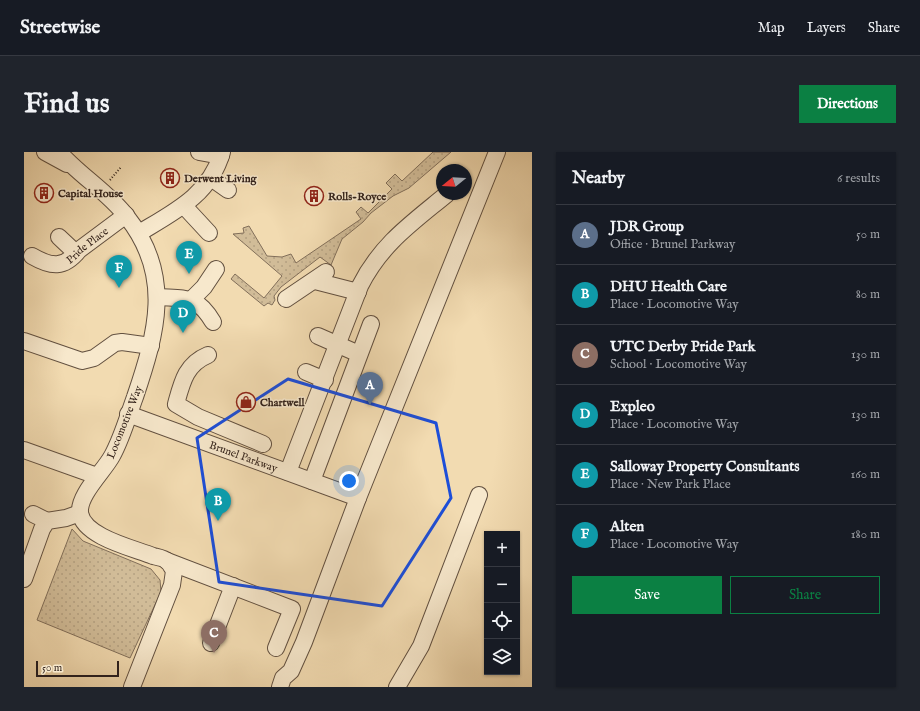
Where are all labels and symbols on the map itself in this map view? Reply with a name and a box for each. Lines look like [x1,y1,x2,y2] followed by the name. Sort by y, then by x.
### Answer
[436,164,472,200] north arrow
[159,167,181,189] building icon: Derwent Living
[184,172,258,186] place label: Derwent Living
[33,182,55,204] building icon: Capital House
[303,185,325,207] building icon: Rolls-Royce
[58,187,123,201] place label: Capital House
[328,190,386,204] place label: Rolls-Royce
[64,225,112,267] street label: Pride Place
[176,241,202,274] pin: E
[106,255,132,288] pin: F
[170,300,196,333] pin: D
[357,372,383,405] pin: A
[104,383,146,461] street label: Locomotive Way
[235,391,257,413] shop icon: Chartwell
[260,396,306,410] place label: Chartwell
[207,438,280,476] street label: Brunel Parkway
[339,471,359,491] your location
[205,488,231,521] pin: B
[201,620,227,653] pin: C
[36,659,119,678] scale bar

